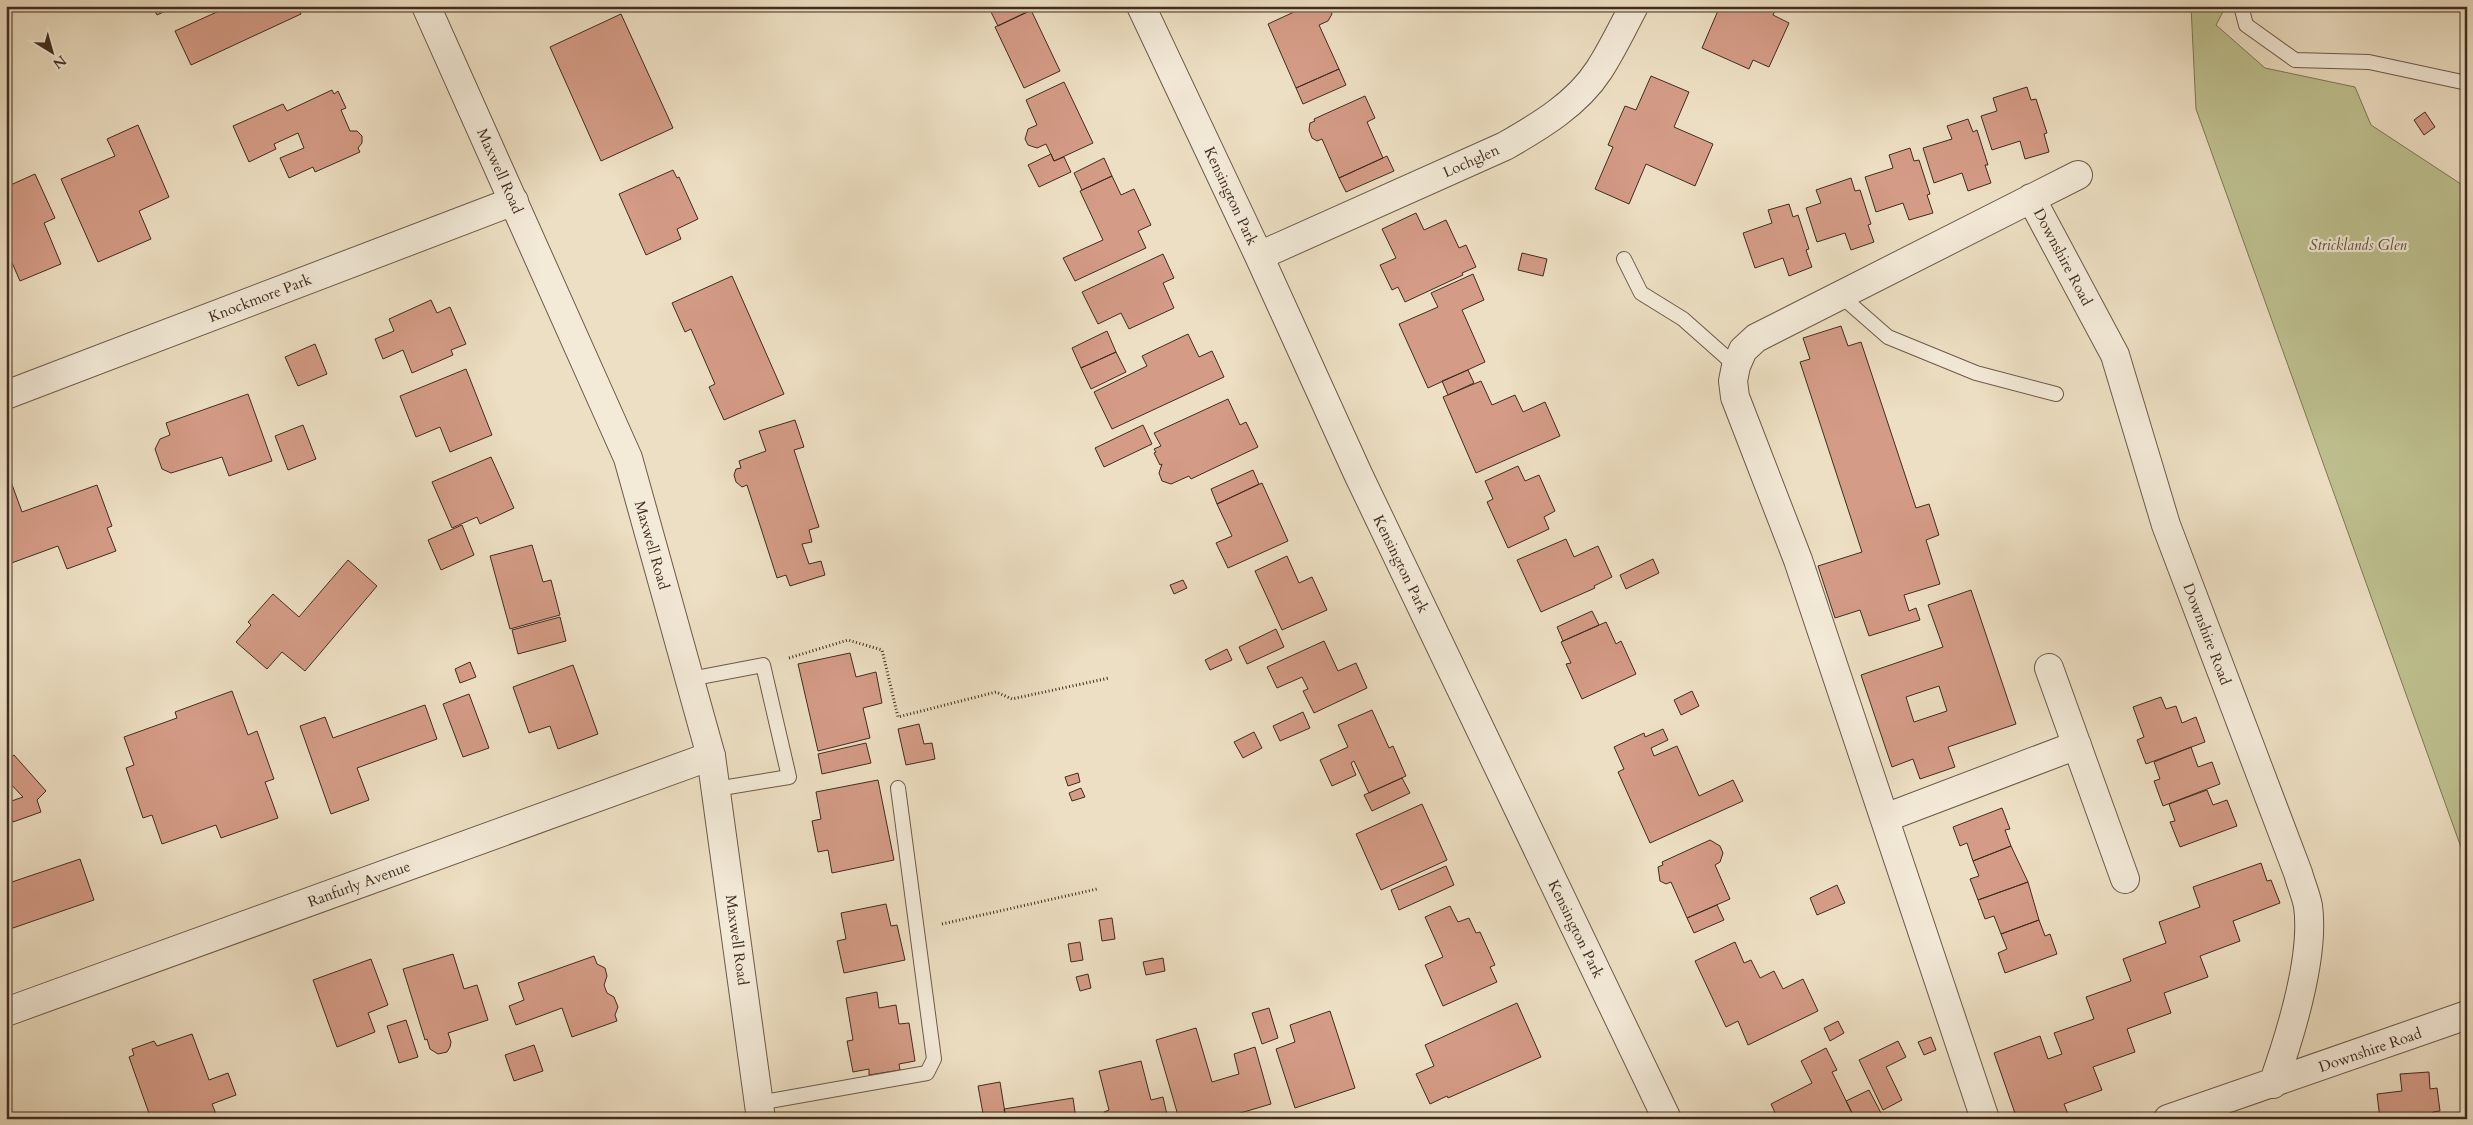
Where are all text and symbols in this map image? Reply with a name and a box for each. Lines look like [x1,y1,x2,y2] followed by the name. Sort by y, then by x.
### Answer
[28,28,78,78] north arrow
[49,51,70,73] text: N
[472,125,528,217] street label: Maxwell Road
[1440,140,1503,182] street label: Lochglen
[1199,143,1263,249] street label: Kensington Park
[2029,205,2097,309] street label: Downshire Road
[2309,235,2408,255] park label: Stricklands Glen
[206,269,314,327] street label: Knockmore Park
[630,498,674,592] street label: Maxwell Road
[1369,512,1433,616] street label: Kensington Park
[2178,580,2236,688] street label: Downshire Road
[305,856,413,912] street label: Ranfurly Avenue
[1544,877,1608,981] street label: Kensington Park
[721,893,753,987] street label: Maxwell Road
[2316,1023,2424,1077] street label: Downshire Road

